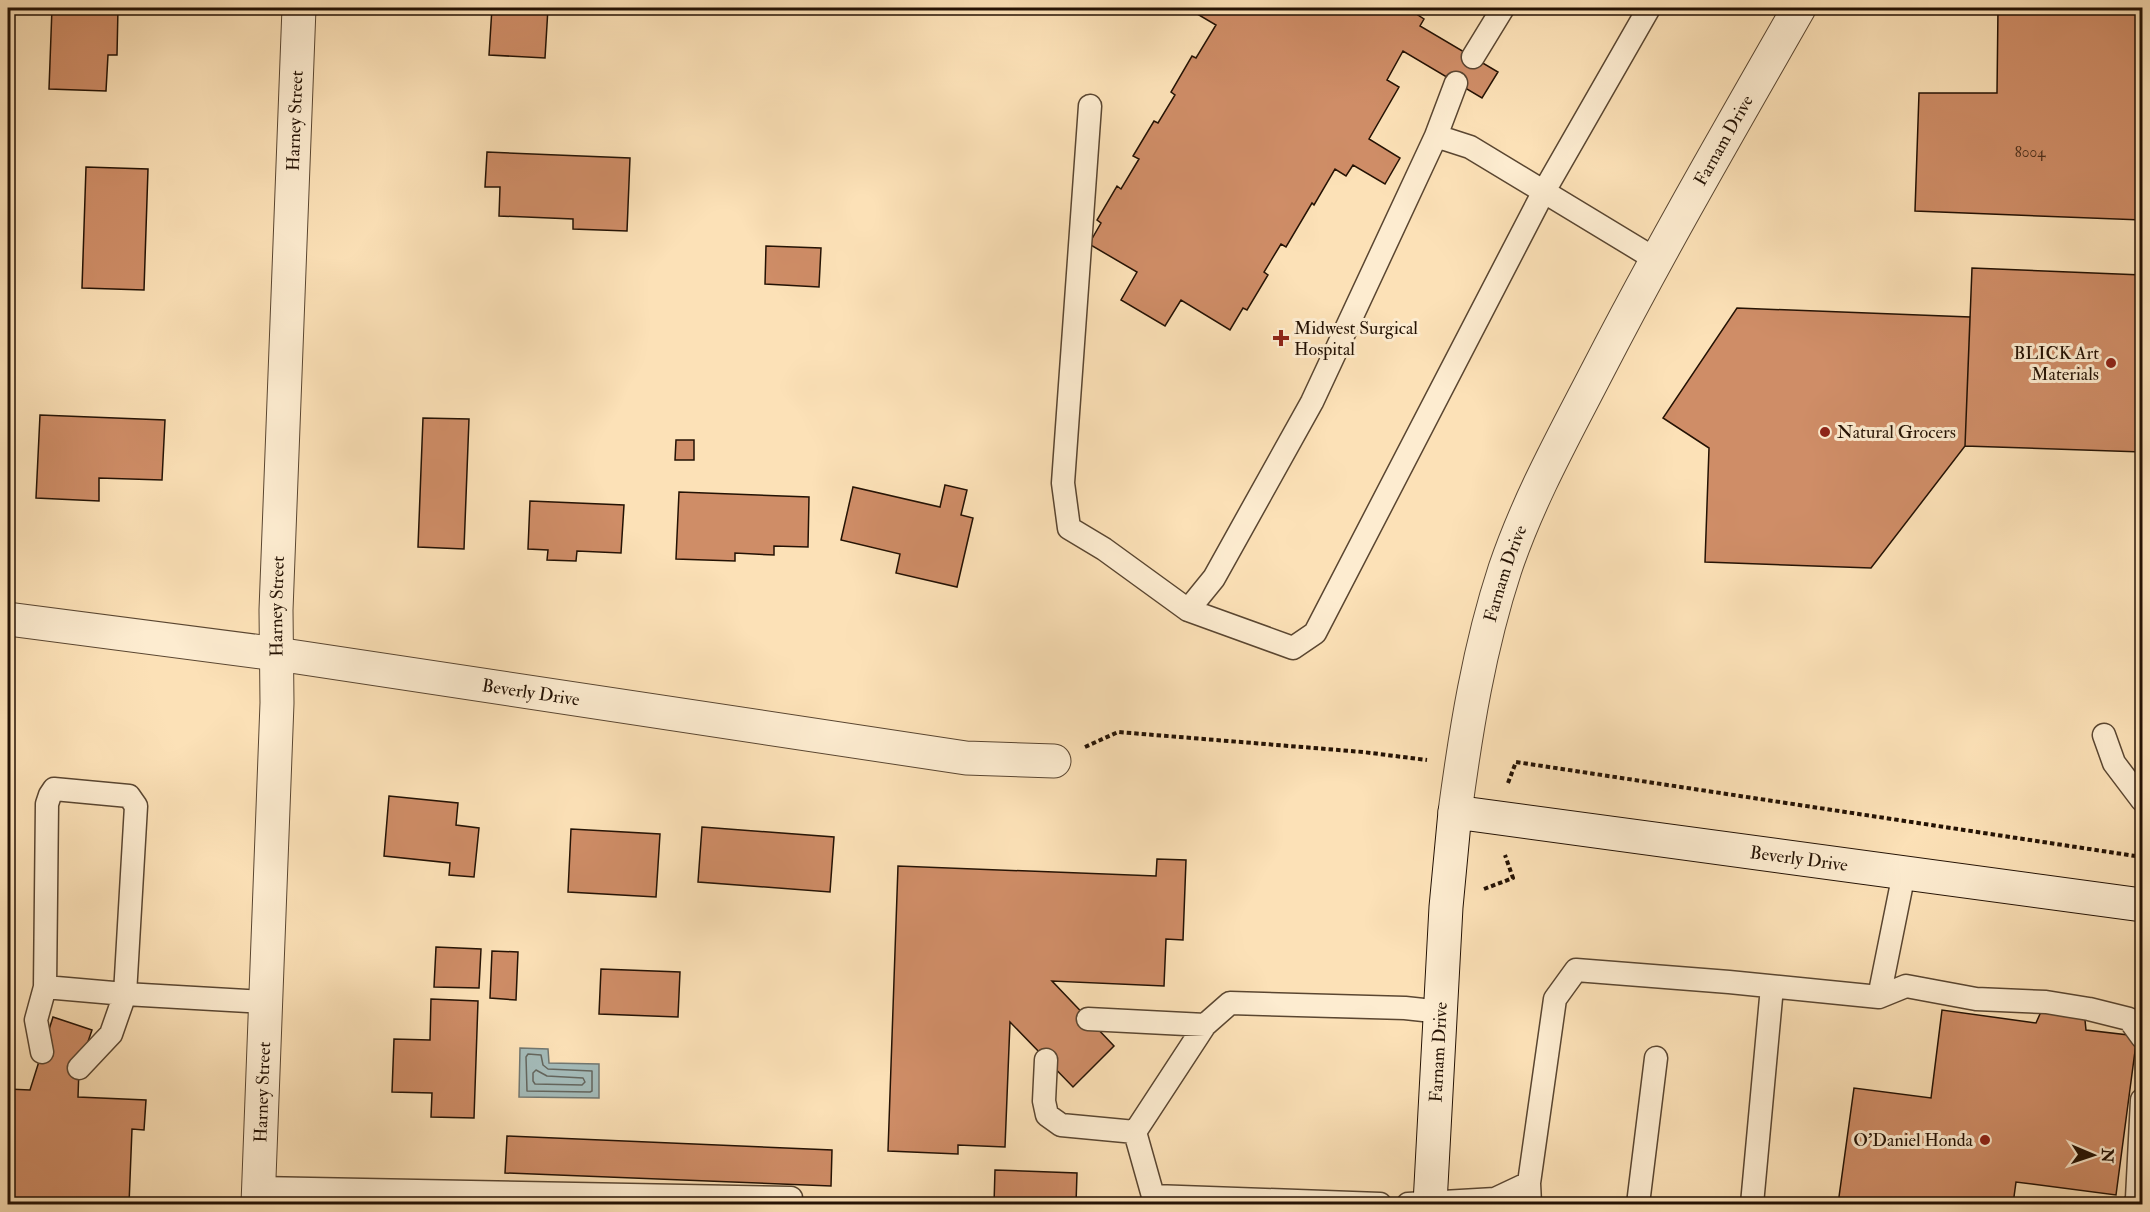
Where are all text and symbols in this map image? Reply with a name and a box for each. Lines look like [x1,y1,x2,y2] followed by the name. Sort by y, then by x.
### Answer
[282,70,309,172] street label: Harney Street
[1689,91,1759,190] street label: Farnam Drive
[2015,143,2046,162] house number: 8004
[1294,317,1418,361] place label: Midwest Surgical Hospital
[1272,329,1290,347] marker: Midwest Surgical Hospital
[2014,342,2099,386] place label: BLICK Art Materials
[2104,356,2118,370] marker: BLICK Art Materials
[1837,421,1956,444] place label: Natural Grocers
[1818,425,1832,439] marker: Natural Grocers
[1479,521,1532,625] street label: Farnam Drive
[265,555,290,657] street label: Harney Street
[480,674,582,712] street label: Beverly Drive
[1749,841,1850,877] street label: Beverly Drive
[1424,1001,1453,1103] street label: Farnam Drive
[249,1041,276,1143] street label: Harney Street
[2063,1125,2123,1185] north arrow
[1853,1129,1974,1152] place label: O'Daniel Honda
[1978,1133,1992,1147] marker: O'Daniel Honda
[2097,1147,2117,1164] text: N

